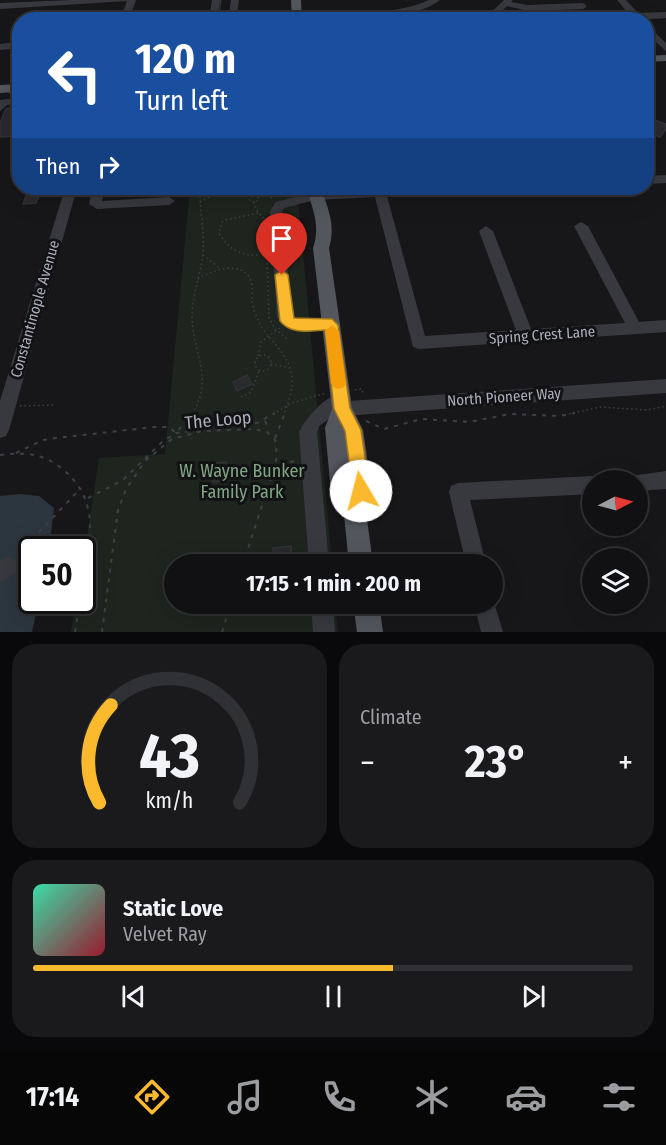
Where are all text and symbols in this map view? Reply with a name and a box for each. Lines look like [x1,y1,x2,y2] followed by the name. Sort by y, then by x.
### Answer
[135,34,236,84] text: 120 m
[36,36,114,114] icon: left
[135,85,228,117] text: Turn left
[92,150,125,183] icon: right
[36,153,80,180] text: Then
[256,213,307,275] pin
[265,222,298,255] icon: arrive
[7,238,63,380] street label: Constantinople Avenue
[488,322,596,348] street label: Spring Crest Lane
[446,384,562,410] street label: North Pioneer Way
[184,406,252,434] street label: The Loop
[329,459,393,523] position arrow
[179,460,305,503] park label: W. Wayne Bunker Family Park
[582,470,648,536] north arrow
[582,470,648,614] map controls
[18,536,96,614] speed limit sign: 50
[582,548,648,614] button: layers
[246,570,421,597] text: 17:15 · 1 min · 200 m
[360,705,422,729] text: Climate
[139,719,200,794] text: 43
[465,735,528,789] text: 23°
[360,743,375,783] text: −
[618,743,633,783] text: +
[146,788,193,814] text: km/h
[123,895,223,922] text: Static Love
[123,922,207,946] text: Velvet Ray
[117,980,150,1013] icon: previous
[317,980,350,1013] icon: pause
[517,980,550,1013] icon: next
[131,1076,173,1118] icon: directions
[224,1076,266,1118] icon: music
[318,1076,360,1118] icon: phone
[411,1076,453,1118] icon: climate
[505,1076,547,1118] icon: car
[598,1076,640,1118] icon: filters
[26,1081,79,1113] text: 17:14

